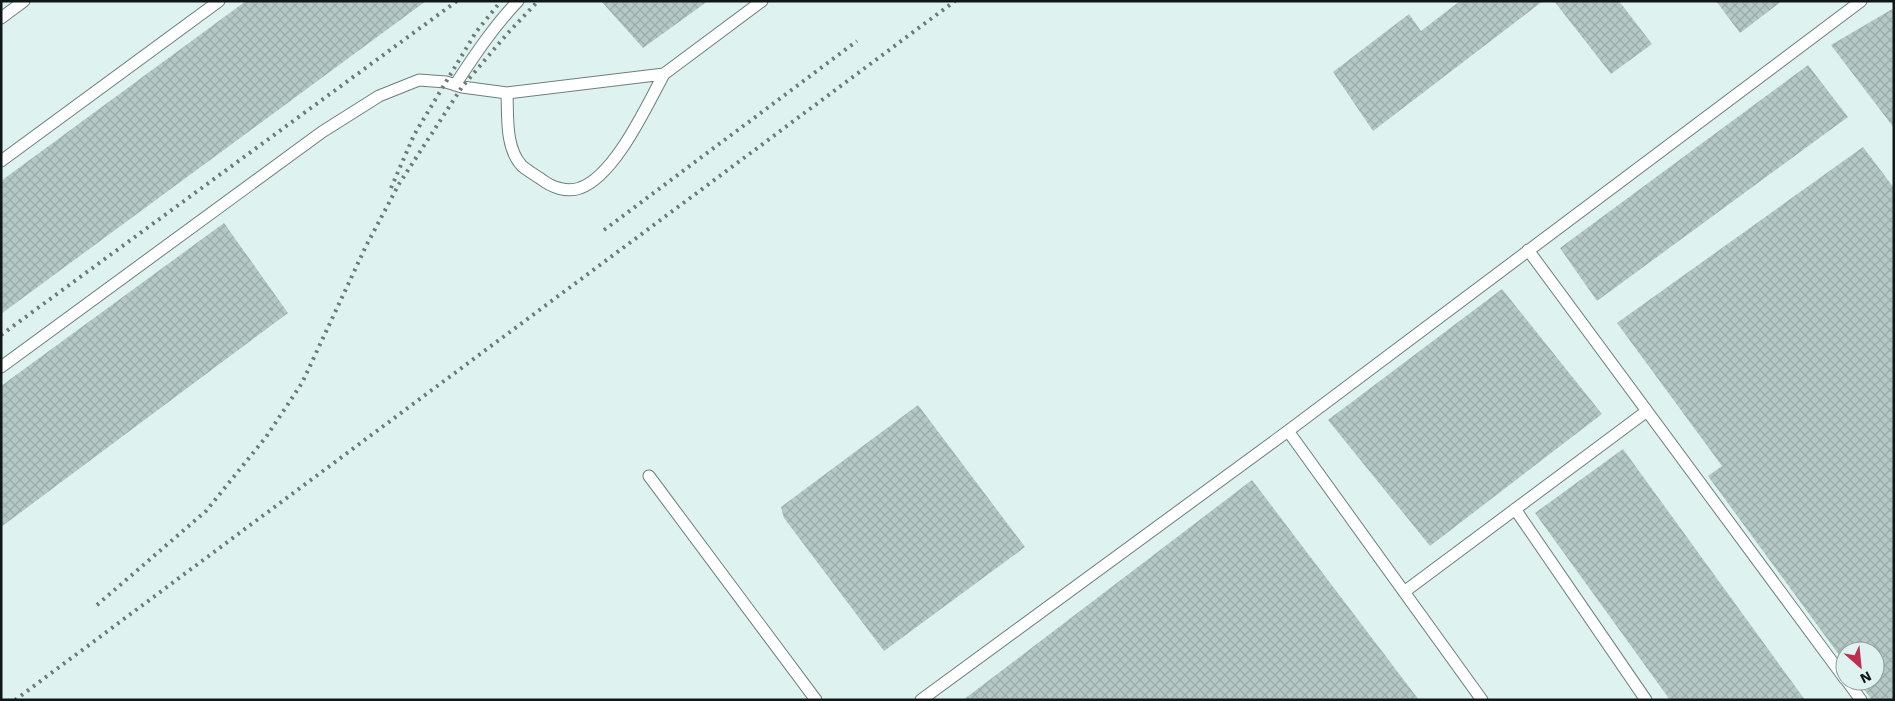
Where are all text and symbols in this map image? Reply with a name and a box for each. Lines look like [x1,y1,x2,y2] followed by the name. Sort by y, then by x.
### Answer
[1835,641,1885,691] north arrow
[1858,668,1874,687] text: N

